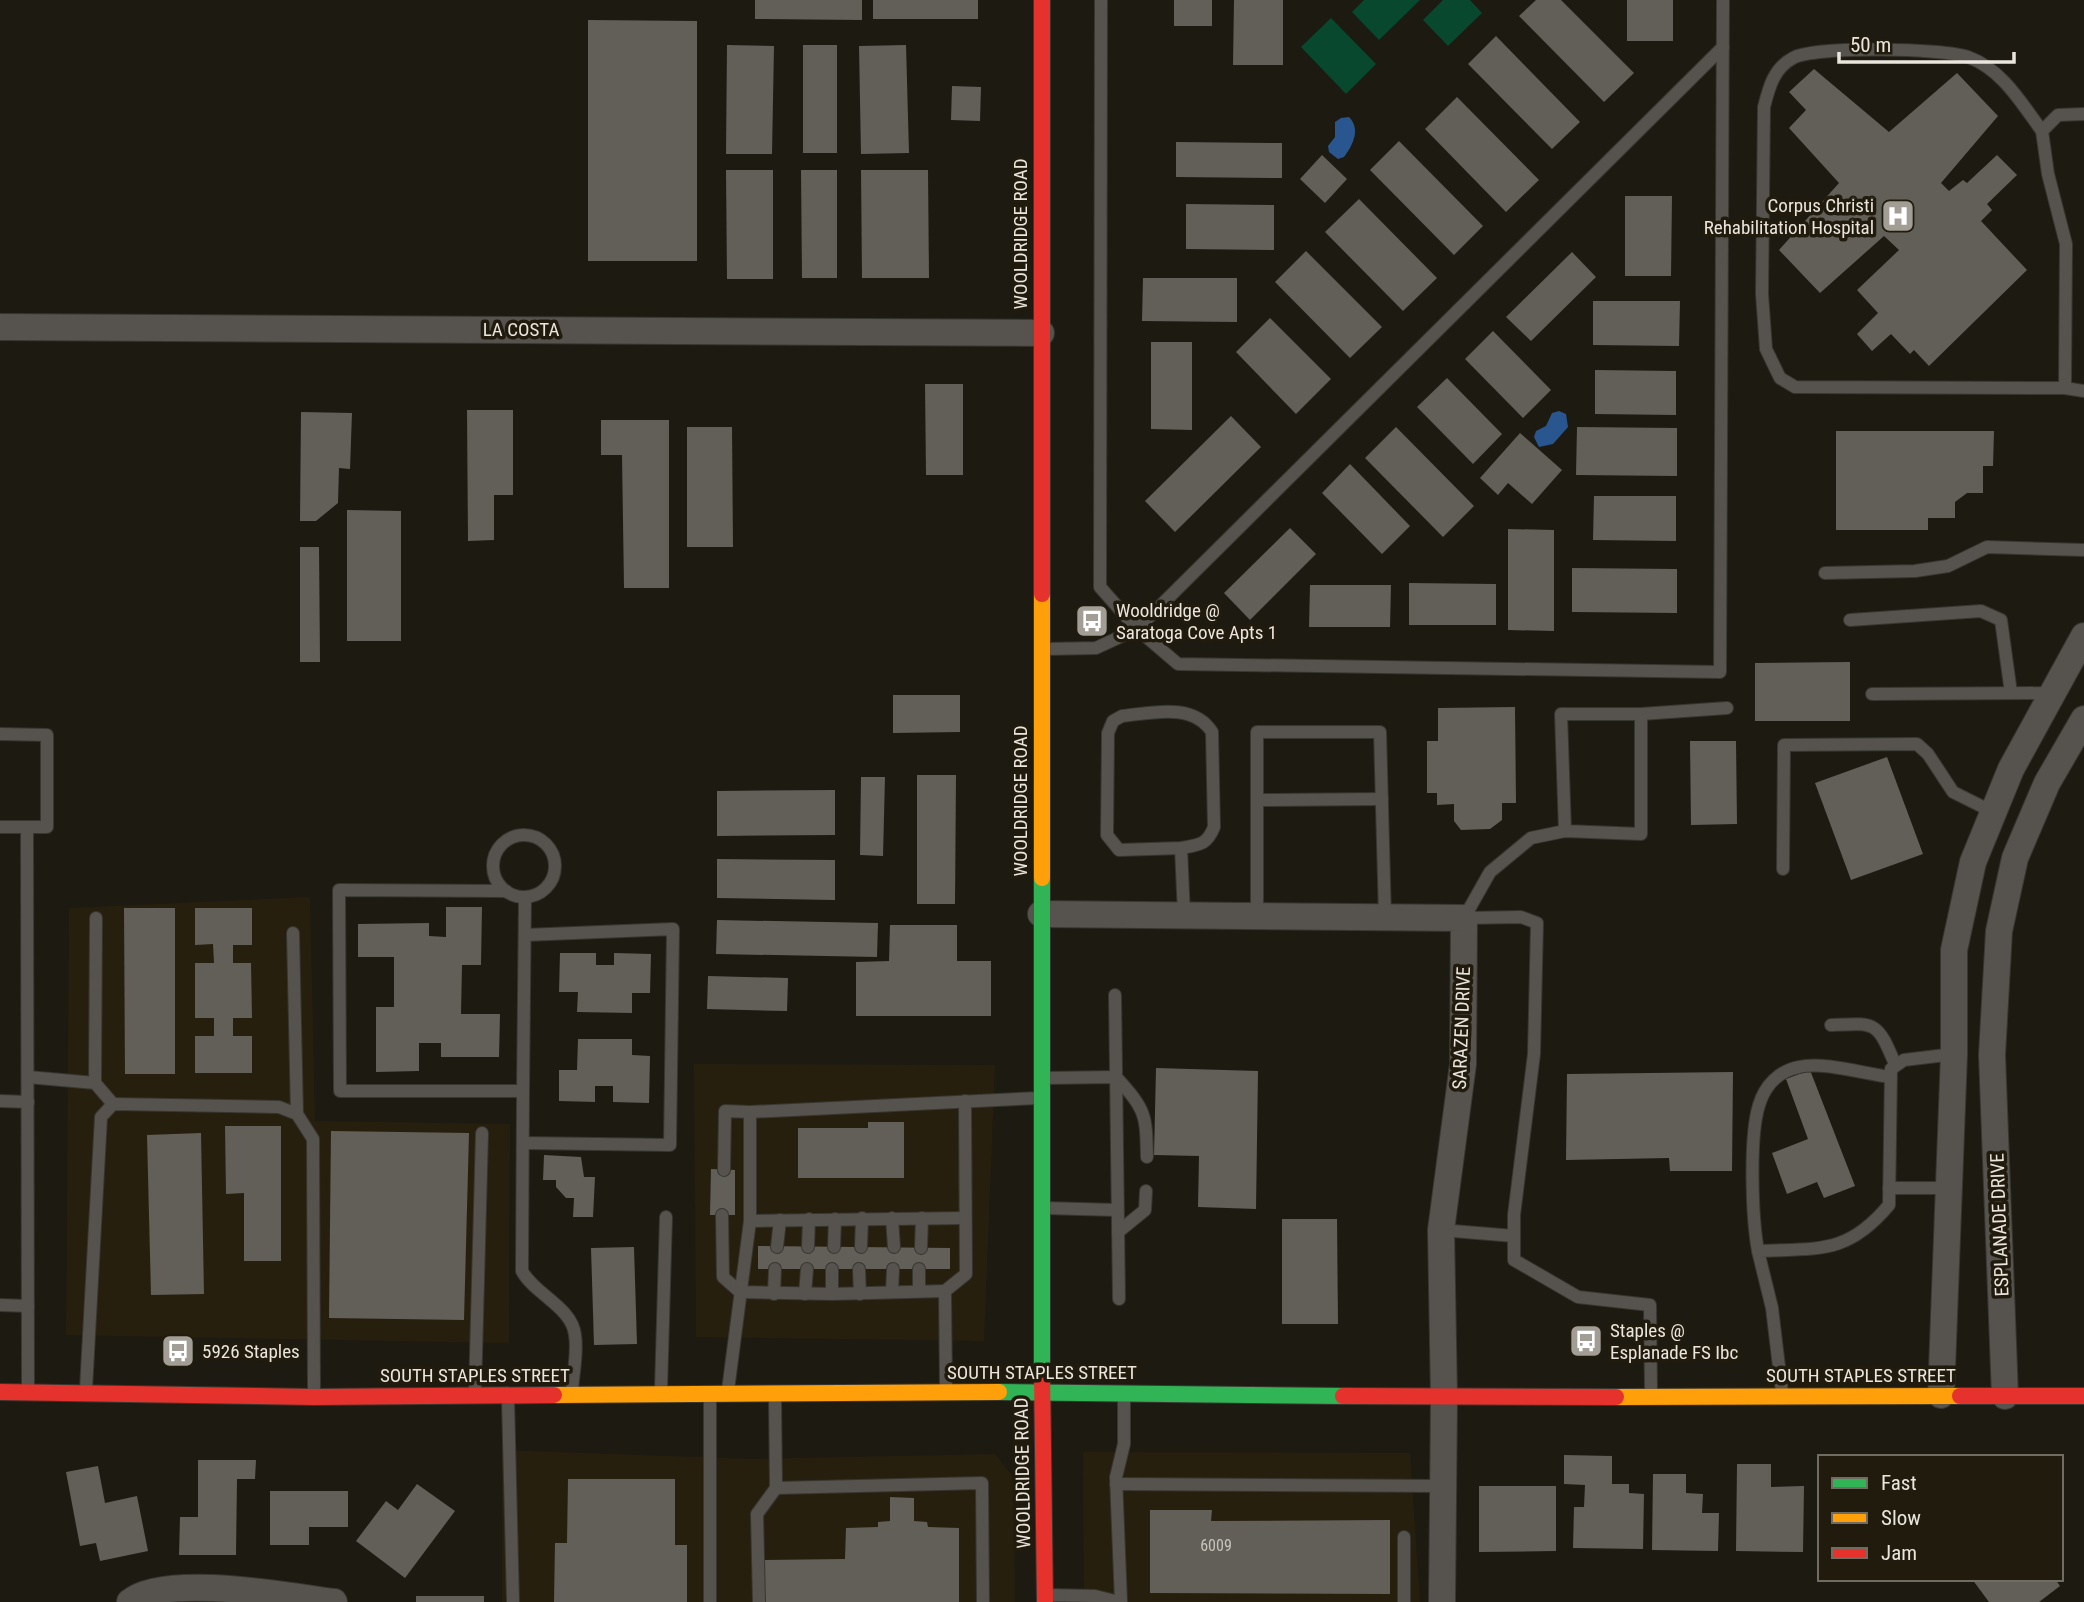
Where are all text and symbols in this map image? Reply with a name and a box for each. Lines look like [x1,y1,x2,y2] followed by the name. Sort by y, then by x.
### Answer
[1839,21,2014,65] scale bar
[1850,33,1891,57] text: 50 m
[1009,158,1032,310] street label: WOOLDRIDGE ROAD
[1704,194,1874,239] place label: Corpus Christi Rehabilitation Hospital
[1879,197,1917,235] hospital icon: Corpus Christi Rehabilitation Hospital
[483,318,559,341] street label: LA COSTA
[1116,599,1277,644] place label: Wooldridge @ Saratoga Cove Apts 1
[1073,602,1111,640] bus stop icon: Wooldridge @ Saratoga Cove Apts 1
[1009,725,1032,877] street label: WOOLDRIDGE ROAD
[1448,966,1475,1090] street label: SARAZEN DRIVE
[1986,1153,2013,1297] street label: ESPLANADE DRIVE
[1610,1319,1738,1364] place label: Staples @ Esplanade FS Ibc
[1567,1322,1605,1360] bus stop icon: Staples @ Esplanade FS Ibc
[159,1332,197,1370] bus stop icon: 5926 Staples
[202,1340,300,1363] place label: 5926 Staples
[947,1361,1137,1384] street label: SOUTH STAPLES STREET
[380,1364,570,1387] street label: SOUTH STAPLES STREET
[1766,1364,1956,1387] street label: SOUTH STAPLES STREET
[1010,1397,1035,1549] street label: WOOLDRIDGE ROAD
[1818,1455,2063,1581] legend
[1881,1471,1917,1495] text: Fast
[1881,1506,1921,1530] text: Slow
[1200,1536,1232,1555] house number: 6009
[1881,1541,1917,1565] text: Jam

